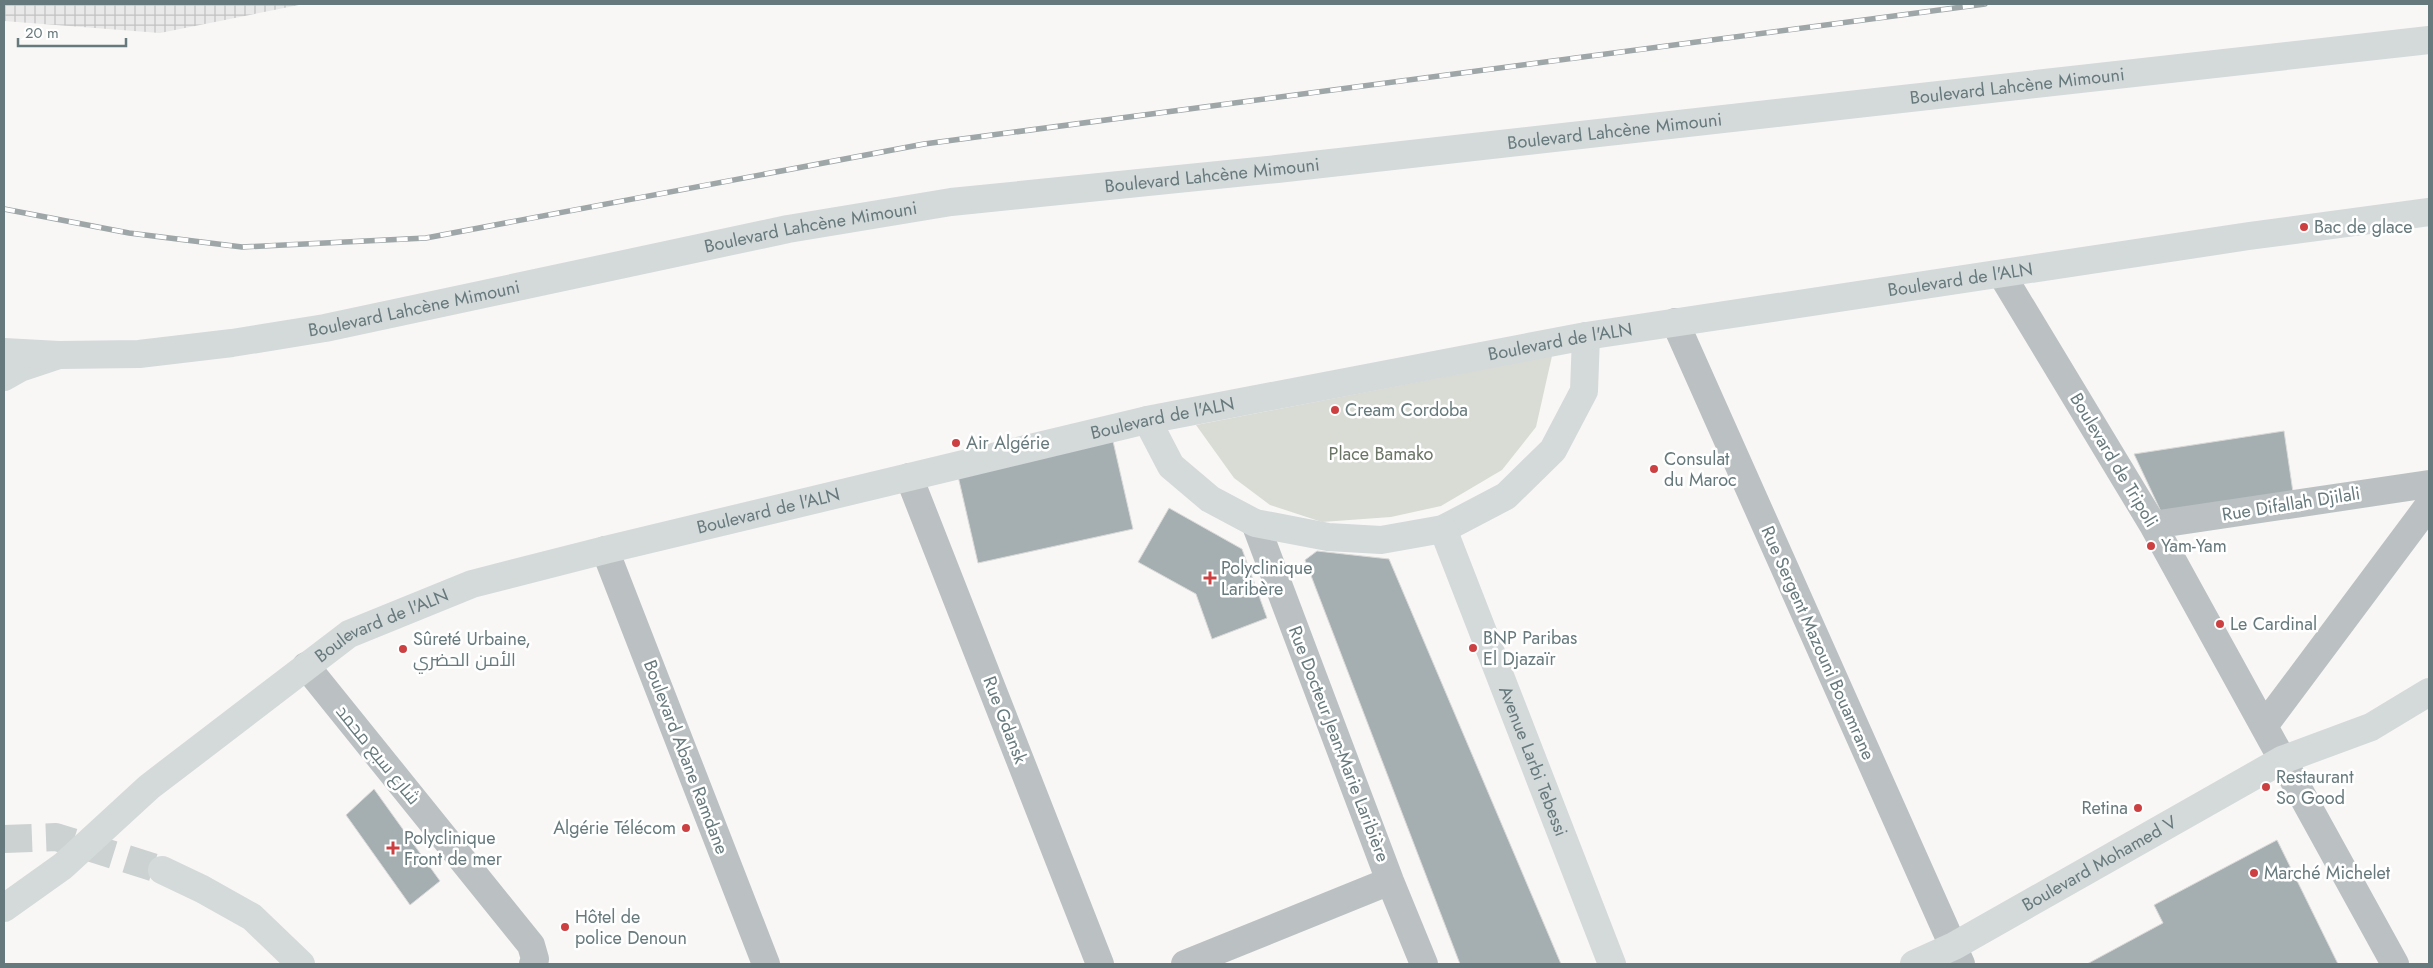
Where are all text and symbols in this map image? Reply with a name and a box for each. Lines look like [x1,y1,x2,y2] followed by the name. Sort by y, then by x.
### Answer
[18,15,125,47] scale bar
[25,22,59,44] text: 20 m
[1908,61,2126,111] street label: Boulevard Lahcène Mimouni
[1506,106,1723,156] street label: Boulevard Lahcène Mimouni
[1103,151,1321,199] street label: Boulevard Lahcène Mimouni
[702,195,919,260] street label: Boulevard Lahcène Mimouni
[2314,214,2413,240] place label: Bac de glace
[2298,221,2310,233] marker: Bac de glace
[1886,256,2035,303] street label: Boulevard de l'ALN
[306,274,522,344] street label: Boulevard Lahcène Mimouni
[1486,316,1634,367] street label: Boulevard de l'ALN
[2064,388,2164,532] street label: Boulevard de Tripoli
[1088,391,1237,446] street label: Boulevard de l'ALN
[1345,397,1468,423] place label: Cream Cordoba
[1329,404,1341,416] marker: Cream Cordoba
[966,430,1050,456] place label: Air Algérie
[950,437,962,449] marker: Air Algérie
[1329,441,1434,467] park label: Place Bamako
[1664,446,1737,493] place label: Consulat du Maroc
[1648,463,1660,475] marker: Consulat du Maroc
[2220,480,2362,528] street label: Rue Difallah Djilali
[694,481,843,541] street label: Boulevard de l'ALN
[1755,522,1881,764] street label: Rue Sergent Mazouni Bouamrane
[2161,533,2227,559] place label: Yam-Yam
[2145,540,2157,552] marker: Yam-Yam
[1221,555,1312,602] place label: Polyclinique Laribère
[1203,571,1217,585] marker: Polyclinique Laribère
[309,582,452,669] street label: Boulevard de l'ALN
[2230,611,2317,637] place label: Le Cardinal
[2214,618,2226,630] marker: Le Cardinal
[1282,622,1396,866] street label: Rue Docteur Jean-Marie Laribière
[1483,625,1577,672] place label: BNP Paribas El Djazaïr
[413,626,531,674] place label: Sûreté Urbaine, الأمن الحضري
[1467,642,1479,654] marker: BNP Paribas El Djazaïr
[397,643,409,655] marker: Sûreté Urbaine, الأمن الحضري
[637,656,735,858] street label: Boulevard Abane Ramdane
[976,673,1034,768] street label: Rue Gdansk
[1492,682,1574,840] street label: Avenue Larbi Tebessi
[330,700,426,810] street label: شارع سبع محمد
[2276,764,2354,811] place label: Restaurant So Good
[2260,781,2272,793] marker: Restaurant So Good
[2082,795,2128,821] place label: Retina
[2132,802,2144,814] marker: Retina
[2017,809,2182,918] street label: Boulevard Mohamed V
[553,815,676,841] place label: Algérie Télécom
[680,822,692,834] marker: Algérie Télécom
[404,825,503,872] place label: Polyclinique Front de mer
[386,841,400,855] marker: Polyclinique Front de mer
[2264,860,2391,886] place label: Marché Michelet
[2248,867,2260,879] marker: Marché Michelet
[575,904,687,951] place label: Hôtel de police Denoun
[559,921,571,933] marker: Hôtel de police Denoun

